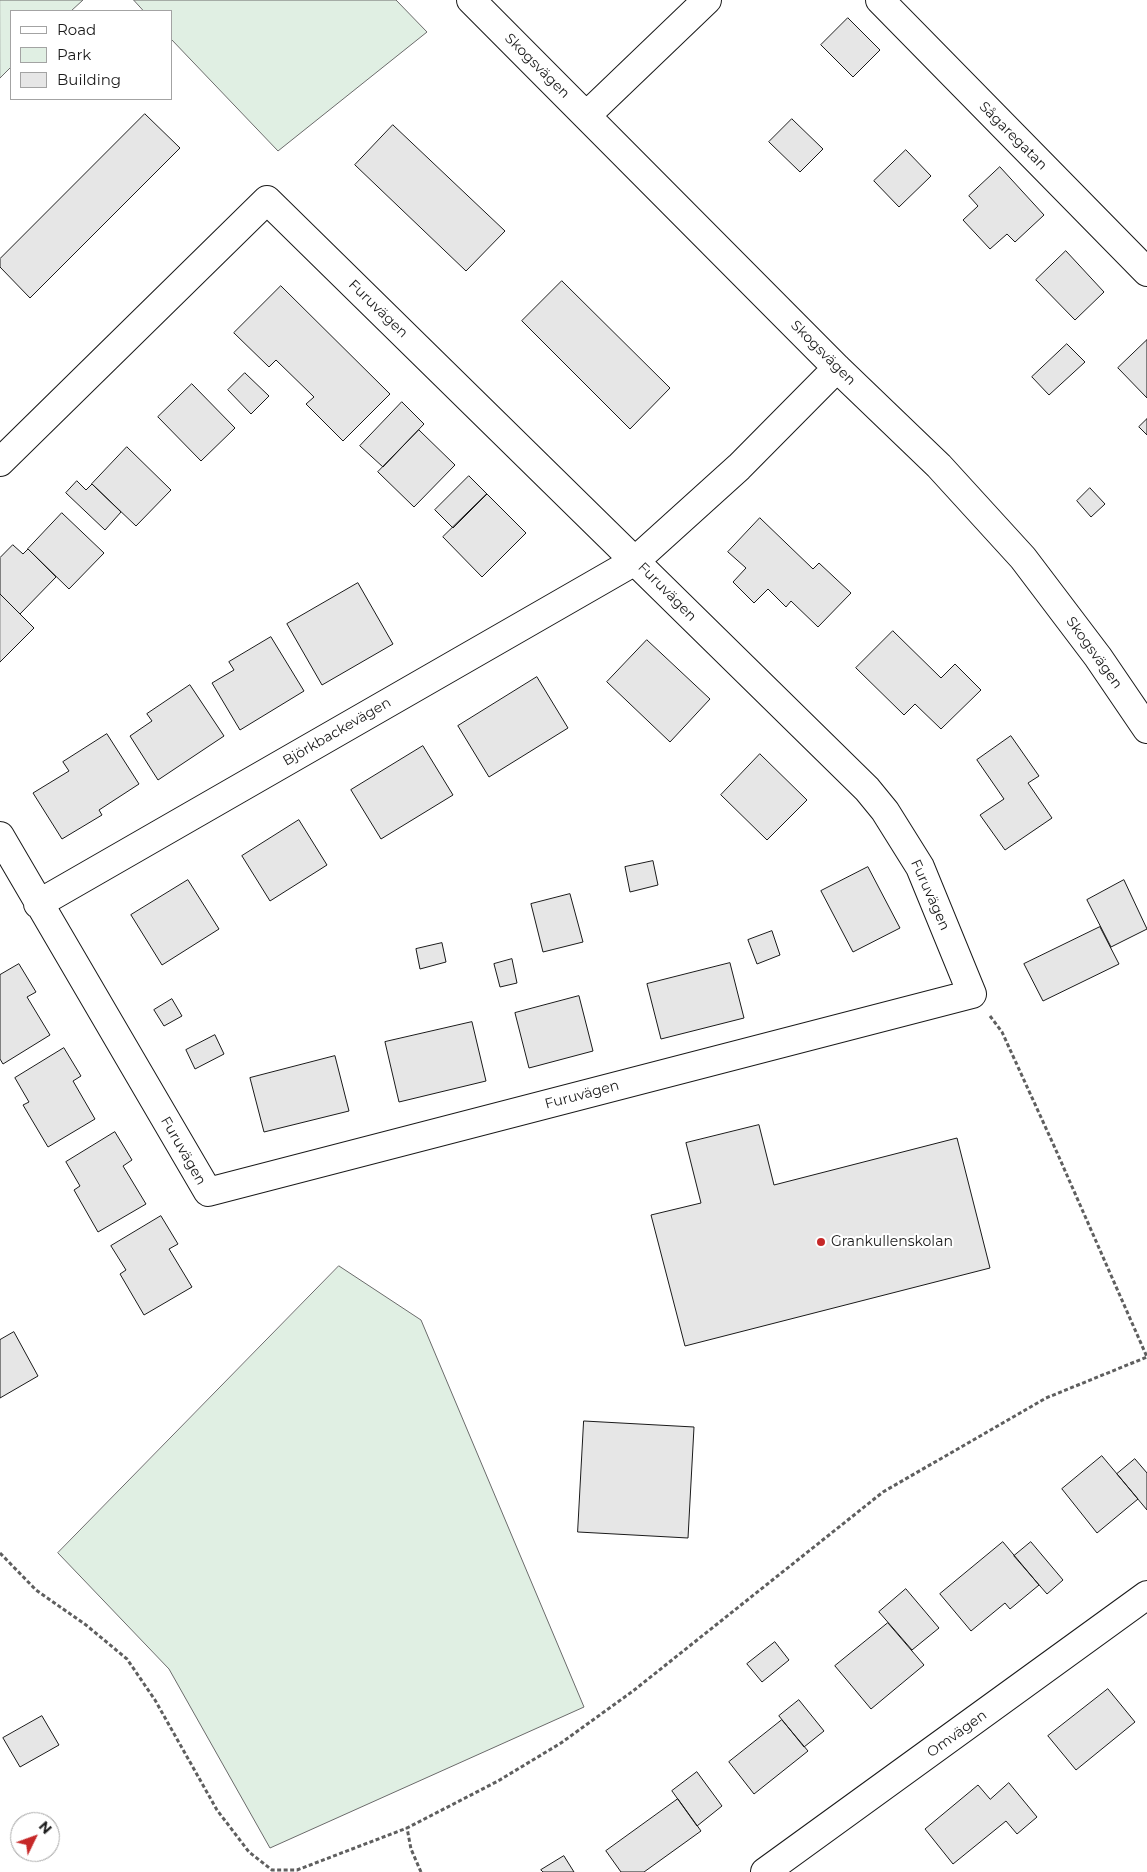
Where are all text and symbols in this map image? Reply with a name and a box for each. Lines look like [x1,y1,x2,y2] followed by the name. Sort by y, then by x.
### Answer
[10,10,172,100] legend
[57,20,96,39] text: Road
[501,30,573,102] street label: Skogsvägen
[57,45,91,64] text: Park
[57,70,121,89] text: Building
[975,98,1051,174] street label: Sågaregatan
[345,277,411,341] street label: Furuvägen
[787,317,859,389] street label: Skogsvägen
[634,559,700,625] street label: Furuvägen
[1062,614,1126,692] street label: Skogsvägen
[280,694,394,770] street label: Björkbackevägen
[907,857,953,933] street label: Furuvägen
[543,1077,621,1113] street label: Furuvägen
[157,1114,209,1188] street label: Furuvägen
[831,1234,953,1250] place label: Grankullenskolan
[815,1236,827,1248] marker: Grankullenskolan
[924,1707,990,1761] street label: Omvägen
[10,1812,60,1862] north arrow
[35,1817,56,1838] text: N

